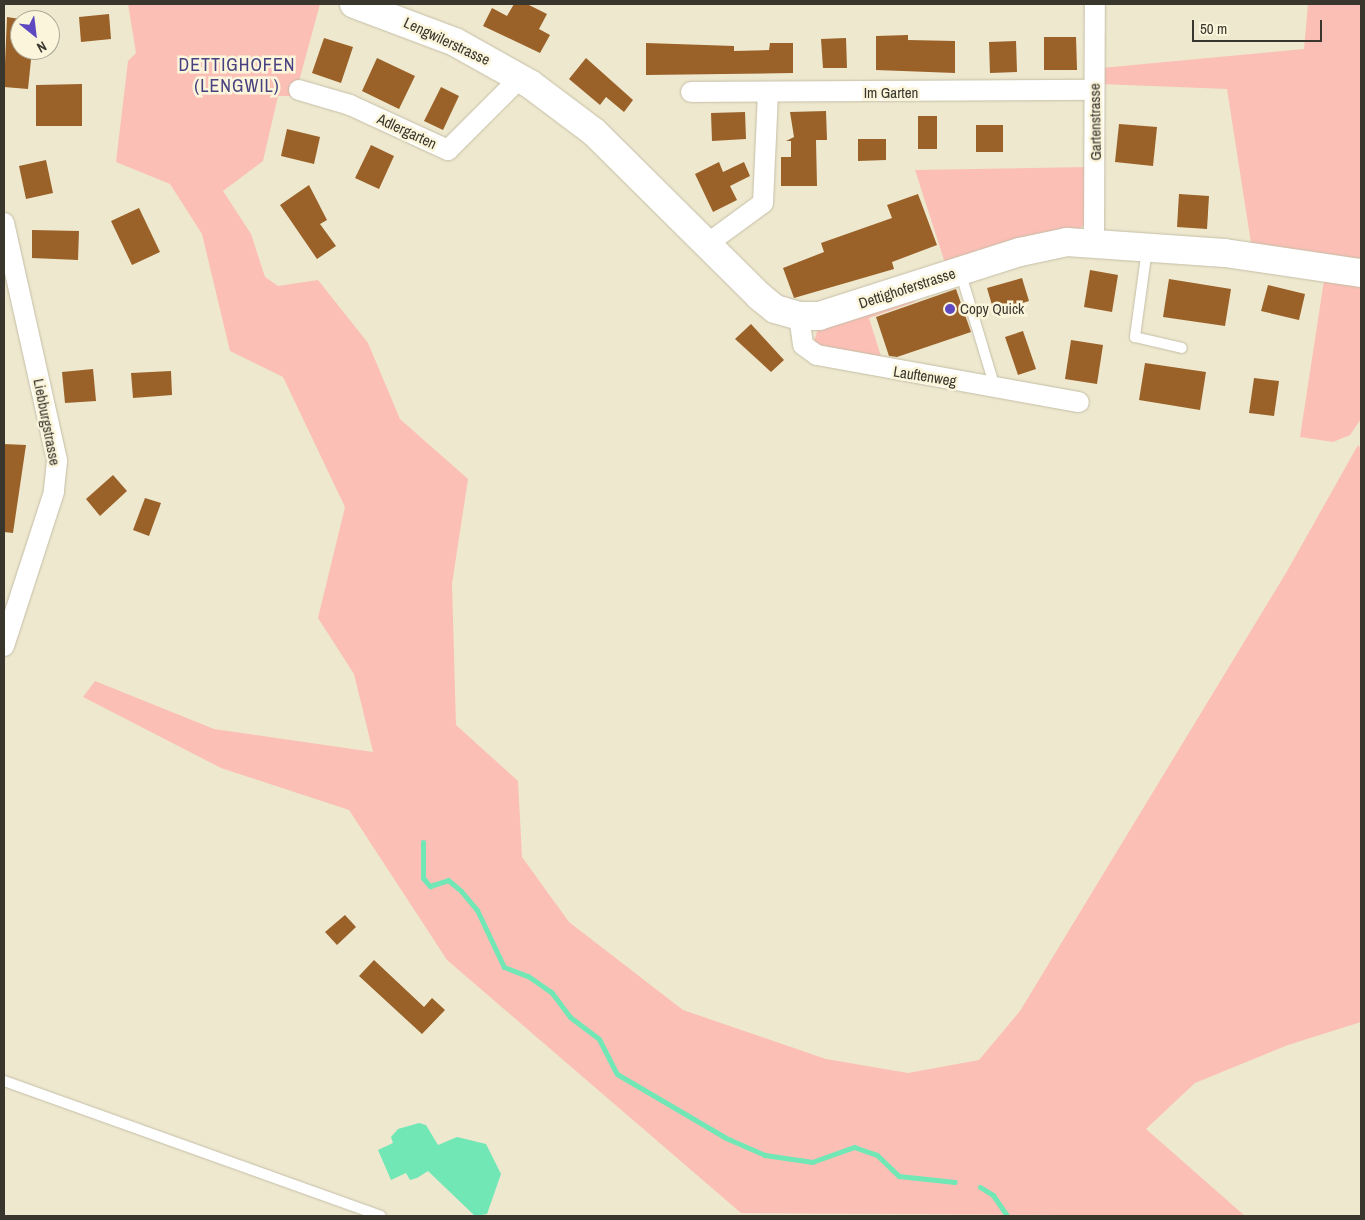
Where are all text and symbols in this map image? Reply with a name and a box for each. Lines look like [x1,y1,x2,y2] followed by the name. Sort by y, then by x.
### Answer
[10,10,60,60] north arrow
[1195,10,1325,42] scale bar
[401,13,493,69] street label: Lengwilerstrasse
[1200,18,1227,39] text: 50 m
[34,37,50,57] text: N
[177,55,297,98] district label: DETTIGHOFEN (LENGWIL)
[1085,83,1105,161] street label: Gartenstrasse
[864,84,918,102] street label: Im Garten
[374,109,440,153] street label: Adlergarten
[856,264,958,312] street label: Dettighoferstrasse
[960,300,1024,318] place label: Copy Quick
[944,303,956,315] marker: Copy Quick
[892,362,958,390] street label: Lauftenweg
[30,377,64,467] street label: Liebburgstrasse

